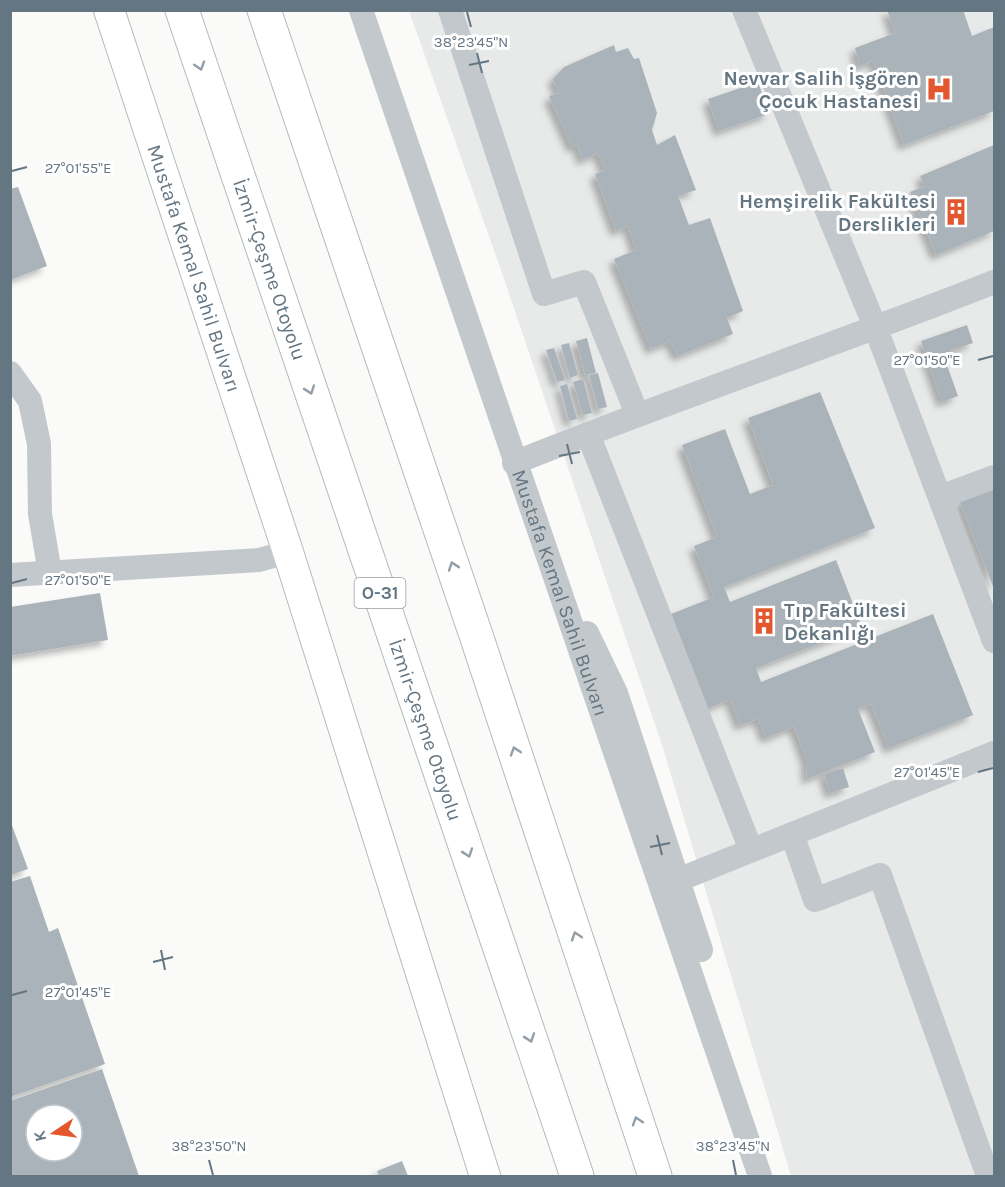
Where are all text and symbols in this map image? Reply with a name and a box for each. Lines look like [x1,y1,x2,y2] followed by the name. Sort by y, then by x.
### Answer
[434,33,508,51] text: 38°23'45"N
[192,60,205,71] one-way arrow
[724,67,919,113] place label: Nevvar Salih İşgören Çocuk Hastanesi
[924,74,954,104] hospital icon: Nevvar Salih İşgören Çocuk Hastanesi
[142,142,245,395] street label: Mustafa Kemal Sahil Bulvarı
[45,159,111,177] text: 27°01'55"E
[228,176,311,363] street label: İzmir-Çeşme Otoyolu
[739,190,936,236] place label: Hemşirelik Fakültesi Derslikleri
[941,197,971,227] building icon: Hemşirelik Fakültesi Derslikleri
[893,351,961,369] text: 27°01'50"E
[302,384,315,395] one-way arrow
[507,467,613,719] street label: Mustafa Kemal Sahil Bulvarı
[447,561,460,572] one-way arrow
[44,571,112,589] text: 27°01'50"E
[354,578,406,608] road number: O-31
[784,599,907,645] place label: Tıp Fakültesi Dekanlığı
[749,606,779,636] building icon: Tıp Fakültesi Dekanlığı
[384,636,467,824] street label: İzmir-Çeşme Otoyolu
[509,746,522,757] one-way arrow
[894,763,960,781] text: 27°01'45"E
[460,847,473,858] one-way arrow
[571,931,583,942] one-way arrow
[45,983,111,1001] text: 27°01'45"E
[523,1032,535,1043] one-way arrow
[24,1103,84,1163] north arrow
[632,1116,644,1127] one-way arrow
[29,1129,50,1143] text: K
[172,1137,246,1155] text: 38°23'50"N
[696,1137,770,1155] text: 38°23'45"N

